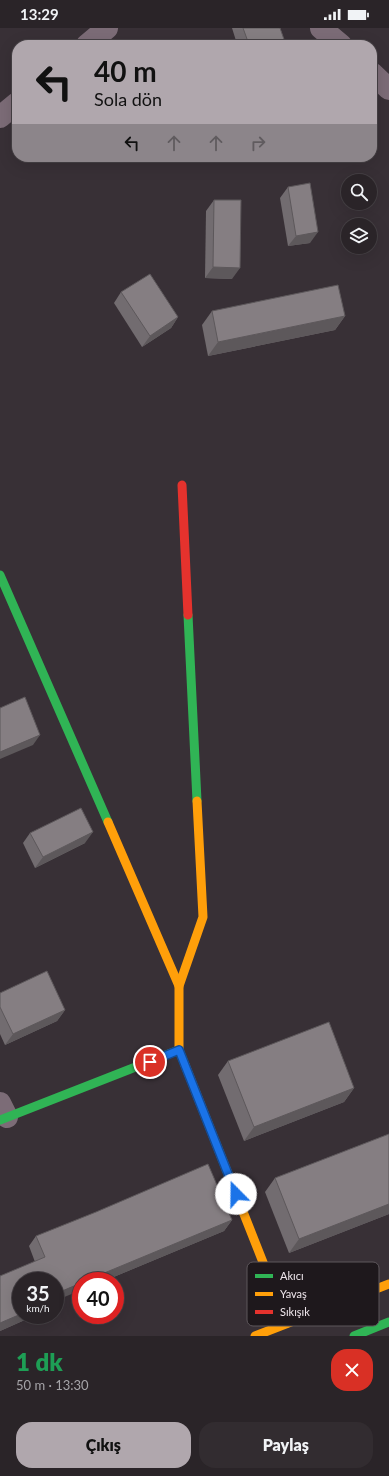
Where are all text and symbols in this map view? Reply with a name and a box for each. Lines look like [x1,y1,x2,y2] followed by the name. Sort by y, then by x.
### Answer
[20,5,59,23] text: 13:29
[94,54,157,88] text: 40 m
[28,56,80,108] icon: left
[94,88,162,110] text: Sola dön
[121,132,143,154] icon: left
[163,132,185,154] icon: ahead
[205,132,227,154] icon: ahead
[247,132,269,154] icon: right
[341,174,377,254] map controls
[341,174,377,210] button: search
[341,218,377,254] button: layers
[133,1045,167,1079] pin
[139,1051,161,1073] icon: arrive
[215,1173,257,1215] position arrow
[247,1262,379,1326] legend
[280,1269,304,1282] text: Akıcı
[72,1272,124,1324] speed limit sign: 40
[26,1281,50,1305] text: 35
[280,1287,307,1300] text: Yavaş
[26,1302,50,1314] text: km/h
[280,1305,310,1318] text: Sıkışık
[16,1347,63,1376] text: 1 dk
[331,1349,373,1391] button: close
[16,1377,89,1393] text: 50 m · 13:30
[16,1422,191,1468] button: Çıkış
[199,1422,373,1468] button: Paylaş

